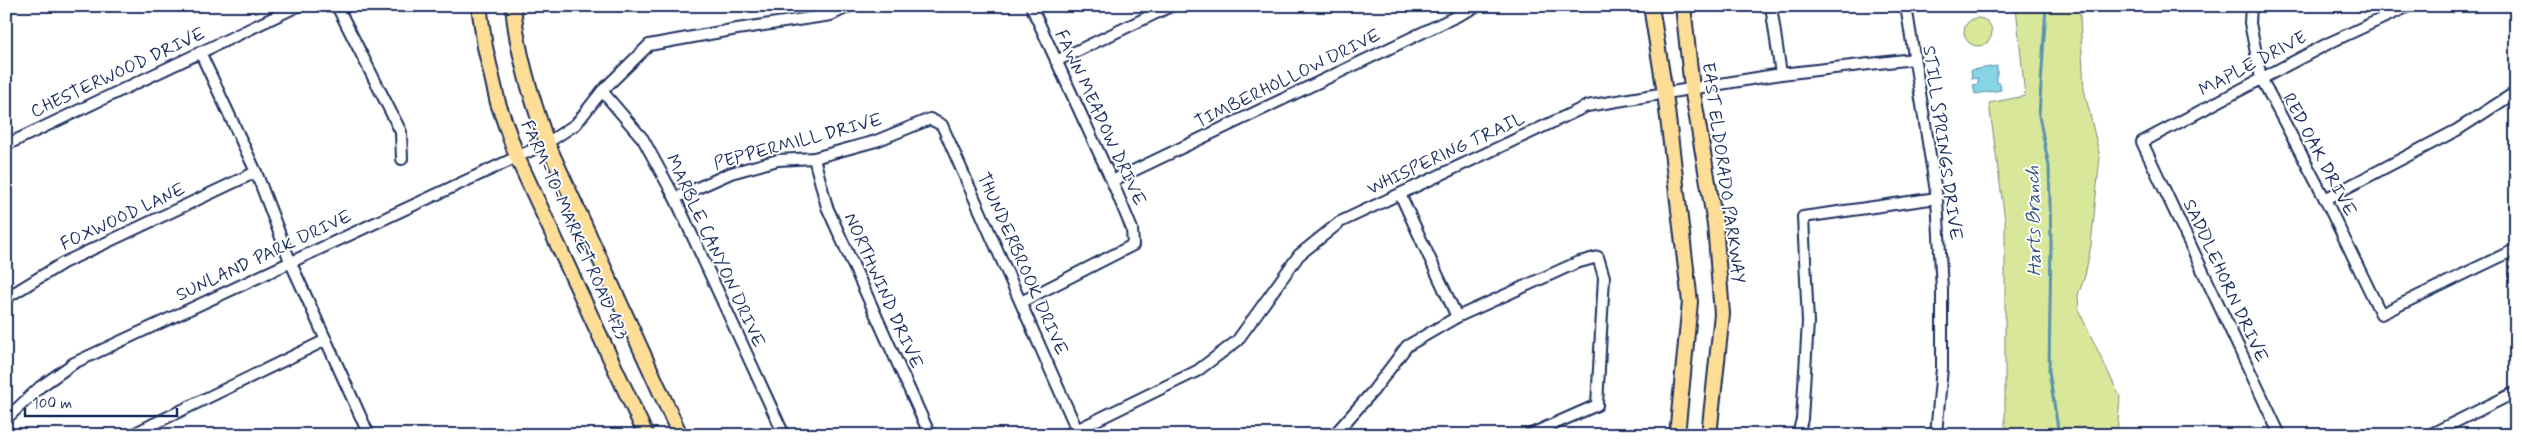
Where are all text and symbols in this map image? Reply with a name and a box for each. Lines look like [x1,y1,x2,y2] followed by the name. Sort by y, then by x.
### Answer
[27,22,209,124] street label: CHESTERWOOD DRIVE
[1191,23,1385,134] street label: TIMBERHOLLOW DRIVE
[2195,25,2311,103] street label: MAPLE DRIVE
[1049,26,1151,210] street label: FAWN MEADOW DRIVE
[1916,44,1968,242] street label: STILL SPRINGS DRIVE
[1696,61,1750,285] street label: EAST ELDORADO PARKWAY
[2276,89,2362,221] street label: RED OAK DRIVE
[1363,107,1529,201] street label: WHISPERING TRAIL
[711,108,885,176] street label: PEPPERMILL DRIVE
[515,117,633,343] street label: FARM-TO-MARKET ROAD 423
[660,151,770,352] street label: MARBLE CANYON DRIVE
[2021,165,2047,276] water label: Harts Branch
[971,169,1073,359] street label: THUNDERBROOK DRIVE
[57,177,190,256] street label: FOXWOOD LANE
[2177,195,2273,367] street label: SADDLEHORN DRIVE
[172,205,356,307] street label: SUNLAND PARK DRIVE
[838,209,928,373] street label: NORTHWIND DRIVE
[25,386,178,418] scale bar
[32,394,72,414] text: 100 m

